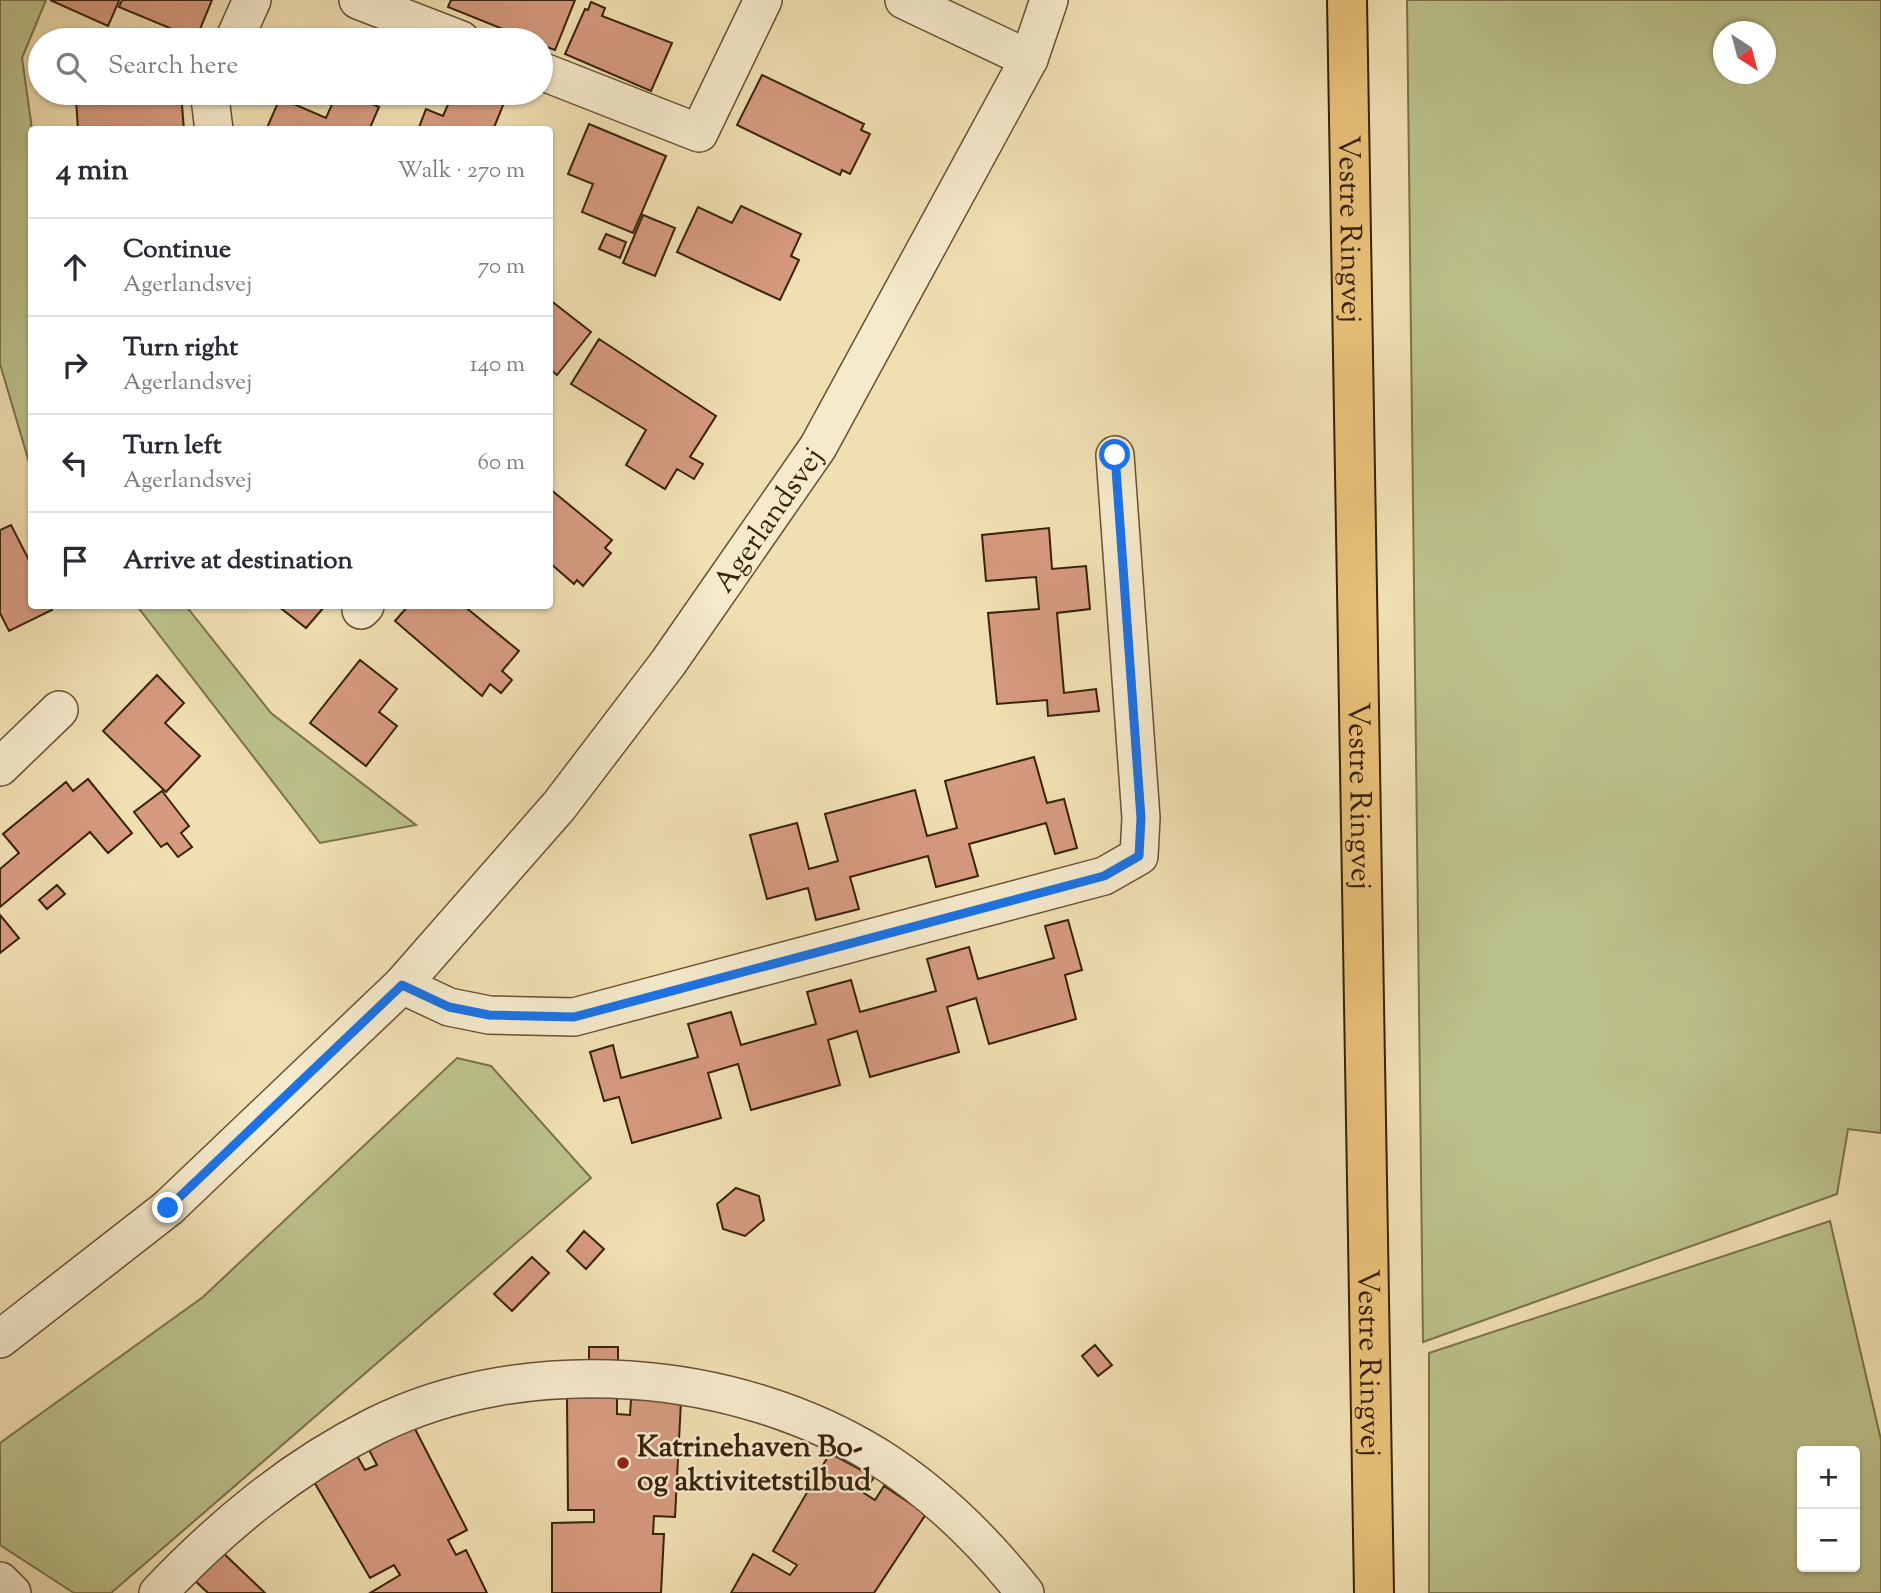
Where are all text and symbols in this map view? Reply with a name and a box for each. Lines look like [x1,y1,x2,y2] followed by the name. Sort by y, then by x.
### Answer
[1713,21,1776,84] north arrow
[28,28,553,105] search box
[52,48,90,86] icon: search
[108,48,238,85] text: Search here
[1325,135,1371,323] street label: Vestre Ringvej
[56,150,129,193] text: 4 min
[397,155,525,188] text: Walk · 270 m
[123,232,231,269] text: Continue
[56,248,94,286] icon: ahead
[478,251,525,284] text: 70 m
[123,269,252,302] text: Agerlandsvej
[123,330,238,367] text: Turn right
[56,346,94,384] icon: right
[470,349,525,382] text: 140 m
[123,367,252,400] text: Agerlandsvej
[123,428,222,465] text: Turn left
[704,439,836,602] street label: Agerlandsvej
[1099,439,1130,470] route start
[56,444,94,482] icon: left
[477,447,525,480] text: 60 m
[123,465,252,498] text: Agerlandsvej
[56,542,94,580] icon: arrive
[123,543,353,580] text: Arrive at destination
[1335,702,1381,890] street label: Vestre Ringvej
[152,1192,183,1223] route end
[1345,1268,1391,1457] street label: Vestre Ringvej
[637,1427,871,1504] place label: Katrinehaven Bo- og aktivitetstilbud
[1797,1446,1860,1572] map controls
[1797,1446,1860,1509] button: +
[615,1455,631,1471] marker: Katrinehaven Bo- og aktivitetstilbud
[1797,1509,1860,1572] button: −

